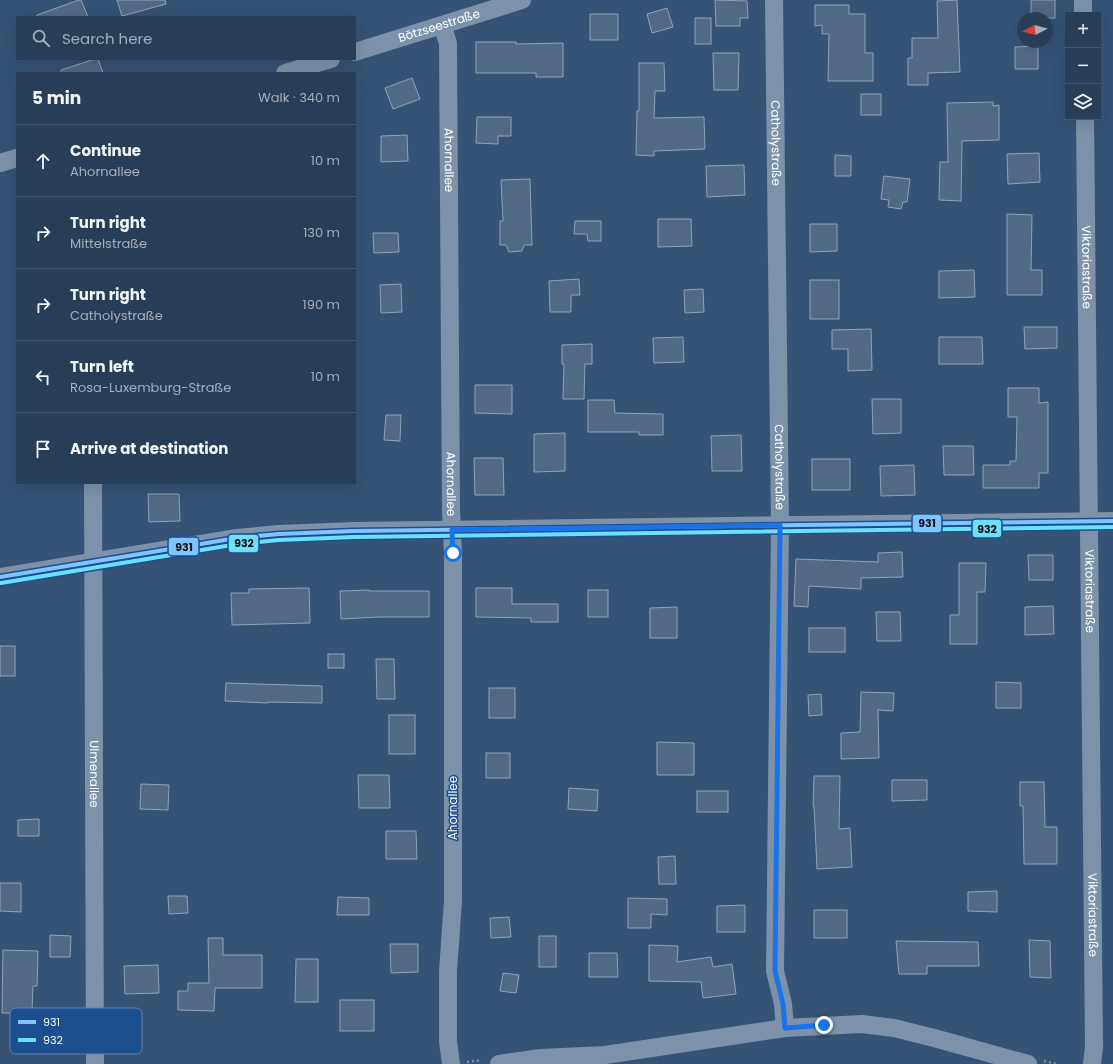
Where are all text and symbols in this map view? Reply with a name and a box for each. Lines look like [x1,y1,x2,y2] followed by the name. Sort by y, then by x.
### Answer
[396,5,482,46] street label: Bötzseestraße
[1017,12,1053,48] north arrow
[1065,12,1101,120] map controls
[1065,12,1101,48] button: +
[16,16,356,60] search box
[30,27,52,49] icon: search
[62,28,152,49] text: Search here
[1065,48,1101,84] button: −
[1065,84,1101,120] button: layers
[32,86,81,110] text: 5 min
[258,88,340,107] text: Walk · 340 m
[767,100,785,186] street label: Catholystraße
[441,128,458,192] street label: Ahornallee
[70,140,141,161] text: Continue
[32,150,54,172] icon: ahead
[311,151,340,170] text: 10 m
[70,162,140,181] text: Ahornallee
[70,212,146,233] text: Turn right
[32,222,54,244] icon: right
[303,223,340,242] text: 130 m
[1078,225,1096,309] street label: Viktoriastraße
[70,234,147,253] text: Mittelstraße
[70,284,146,305] text: Turn right
[32,294,54,316] icon: right
[303,295,340,314] text: 190 m
[70,306,163,325] text: Catholystraße
[70,356,134,377] text: Turn left
[32,366,54,388] icon: left
[311,367,340,386] text: 10 m
[70,378,231,397] text: Rosa-Luxemburg-Straße
[771,424,789,510] street label: Catholystraße
[32,438,54,460] icon: arrive
[70,438,228,459] text: Arrive at destination
[443,452,460,517] street label: Ahornallee
[912,514,942,533] line badge: 931
[918,515,936,531] text: 931
[972,519,1002,538] line badge: 932
[977,521,997,537] text: 932
[228,534,259,553] line badge: 932
[234,535,254,551] text: 932
[168,537,199,556] line badge: 931
[175,539,193,555] text: 931
[444,544,462,562] route start
[1081,549,1099,633] street label: Viktoriastraße
[86,740,103,808] street label: Ulmenallee
[444,776,461,840] street label: Ahornallee
[1084,873,1102,957] street label: Viktoriastraße
[10,1008,142,1054] legend
[43,1014,60,1030] text: 931
[815,1016,833,1034] route end
[43,1032,63,1048] text: 932

